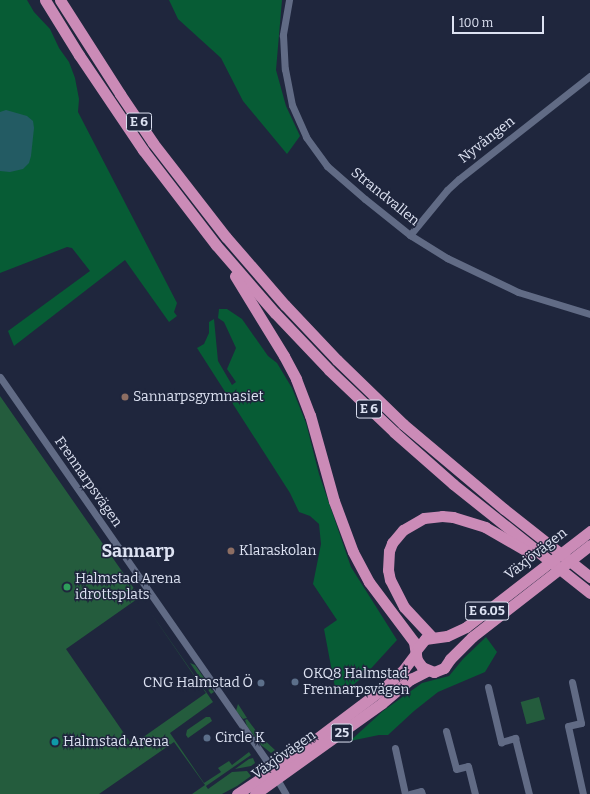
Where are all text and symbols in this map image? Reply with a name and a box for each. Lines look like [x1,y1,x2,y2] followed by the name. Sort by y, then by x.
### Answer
[454,8,546,34] scale bar
[459,16,493,30] text: 100 m
[126,111,152,133] road number: E 6
[456,113,518,167] street label: Nyvången
[347,164,423,230] street label: Strandvallen
[133,389,264,405] place label: Sannarpsgymnasiet
[120,392,130,402] marker: Sannarpsgymnasiet
[356,398,382,420] road number: E 6
[51,434,125,530] street label: Frennarpsvägen
[502,525,570,583] street label: Växjövägen
[101,540,175,562] district label: Sannarp
[239,543,316,559] place label: Klaraskolan
[226,546,236,556] marker: Klaraskolan
[75,571,181,604] place label: Halmstad Arena idrottsplats
[62,582,72,592] marker: Halmstad Arena idrottsplats
[465,600,509,622] road number: E 6.05
[303,666,409,698] place label: OKQ8 Halmstad Frennarpsvägen
[143,675,253,691] place label: CNG Halmstad Ö
[290,677,300,687] marker: OKQ8 Halmstad Frennarpsvägen
[256,678,266,688] marker: CNG Halmstad Ö
[330,722,354,744] road number: 25
[249,727,319,783] street label: Växjövägen
[215,730,265,746] place label: Circle K
[202,733,212,743] marker: Circle K
[63,734,169,750] place label: Halmstad Arena
[50,737,60,747] marker: Halmstad Arena

